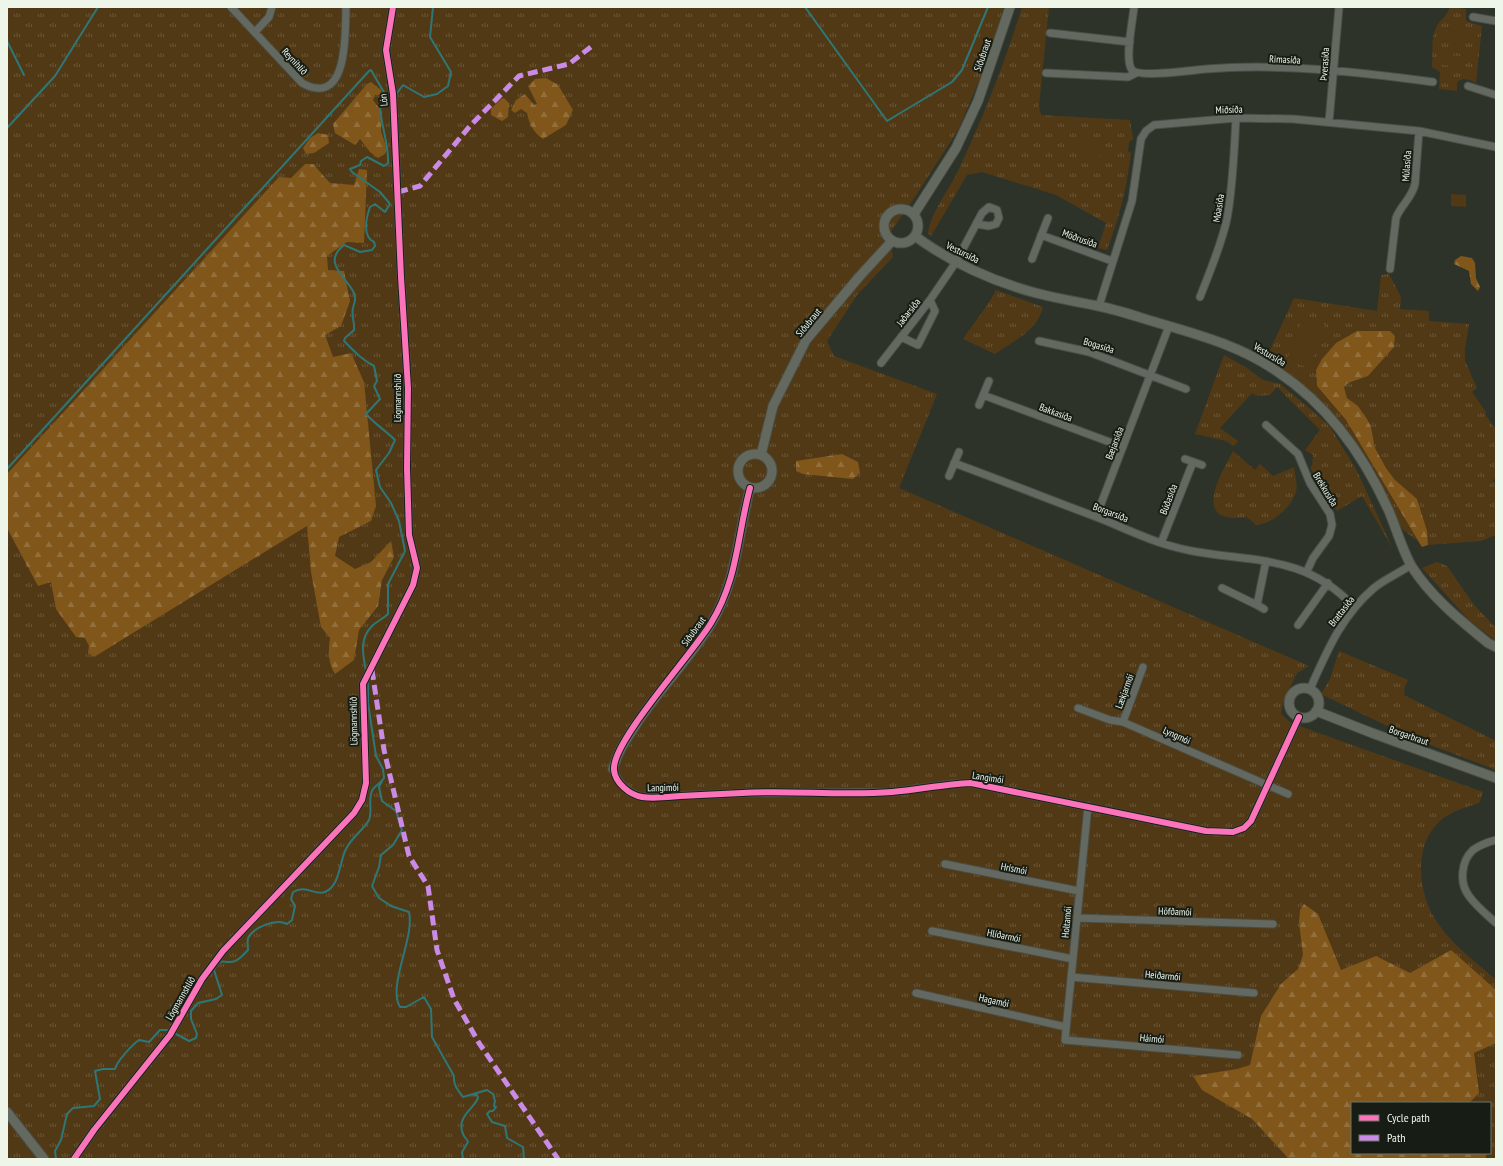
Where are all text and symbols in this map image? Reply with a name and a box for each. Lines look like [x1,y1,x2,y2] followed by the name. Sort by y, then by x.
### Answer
[971,37,994,73] street label: Síðubraut
[279,45,311,78] street label: Reynihlíð
[1317,47,1332,81] street label: Þverasíða
[1269,52,1301,67] street label: Rimasíða
[377,93,390,107] street label: Lón
[1215,103,1243,116] street label: Miðsíða
[1399,150,1414,182] street label: Múlasíða
[1210,193,1227,223] street label: Móasíða
[1061,226,1099,251] street label: Möðrusíða
[943,238,982,266] street label: Vestursíða
[893,296,923,330] street label: Jaðarsíða
[793,305,824,339] street label: Síðubraut
[1082,335,1116,356] street label: Bogasíða
[1250,339,1288,369] street label: Vestursíða
[391,373,404,422] street label: Lögmannshlíð
[1037,400,1074,424] street label: Bakkasíða
[1102,425,1127,461] street label: Bæjarsíða
[1310,470,1341,509] street label: Brekkusíða
[1157,482,1180,516] street label: Búðasíða
[1091,500,1130,525] street label: Borgarsíða
[1325,594,1357,629] street label: Brattasíða
[678,614,709,649] street label: Síðubraut
[1112,672,1137,710] street label: Lækjarmói
[347,696,360,745] street label: Lögmannshlíð
[1387,723,1431,748] street label: Borgarbraut
[1161,724,1193,747] street label: Lyngmói
[971,769,1005,786] street label: Langimói
[647,781,679,794] street label: Langimói
[1000,860,1028,877] street label: Hrísmói
[1158,904,1192,919] street label: Höfðamói
[1059,906,1074,938] street label: Holtamói
[986,926,1022,945] street label: Hlíðarmói
[1145,967,1181,984] street label: Heiðarmói
[163,974,198,1022] street label: Lögmannshlíð
[977,991,1010,1010] street label: Hagamói
[1139,1031,1165,1046] street label: Háimói
[1351,1102,1491,1154] legend
[1387,1110,1430,1125] text: Cycle path
[1387,1130,1405,1145] text: Path

